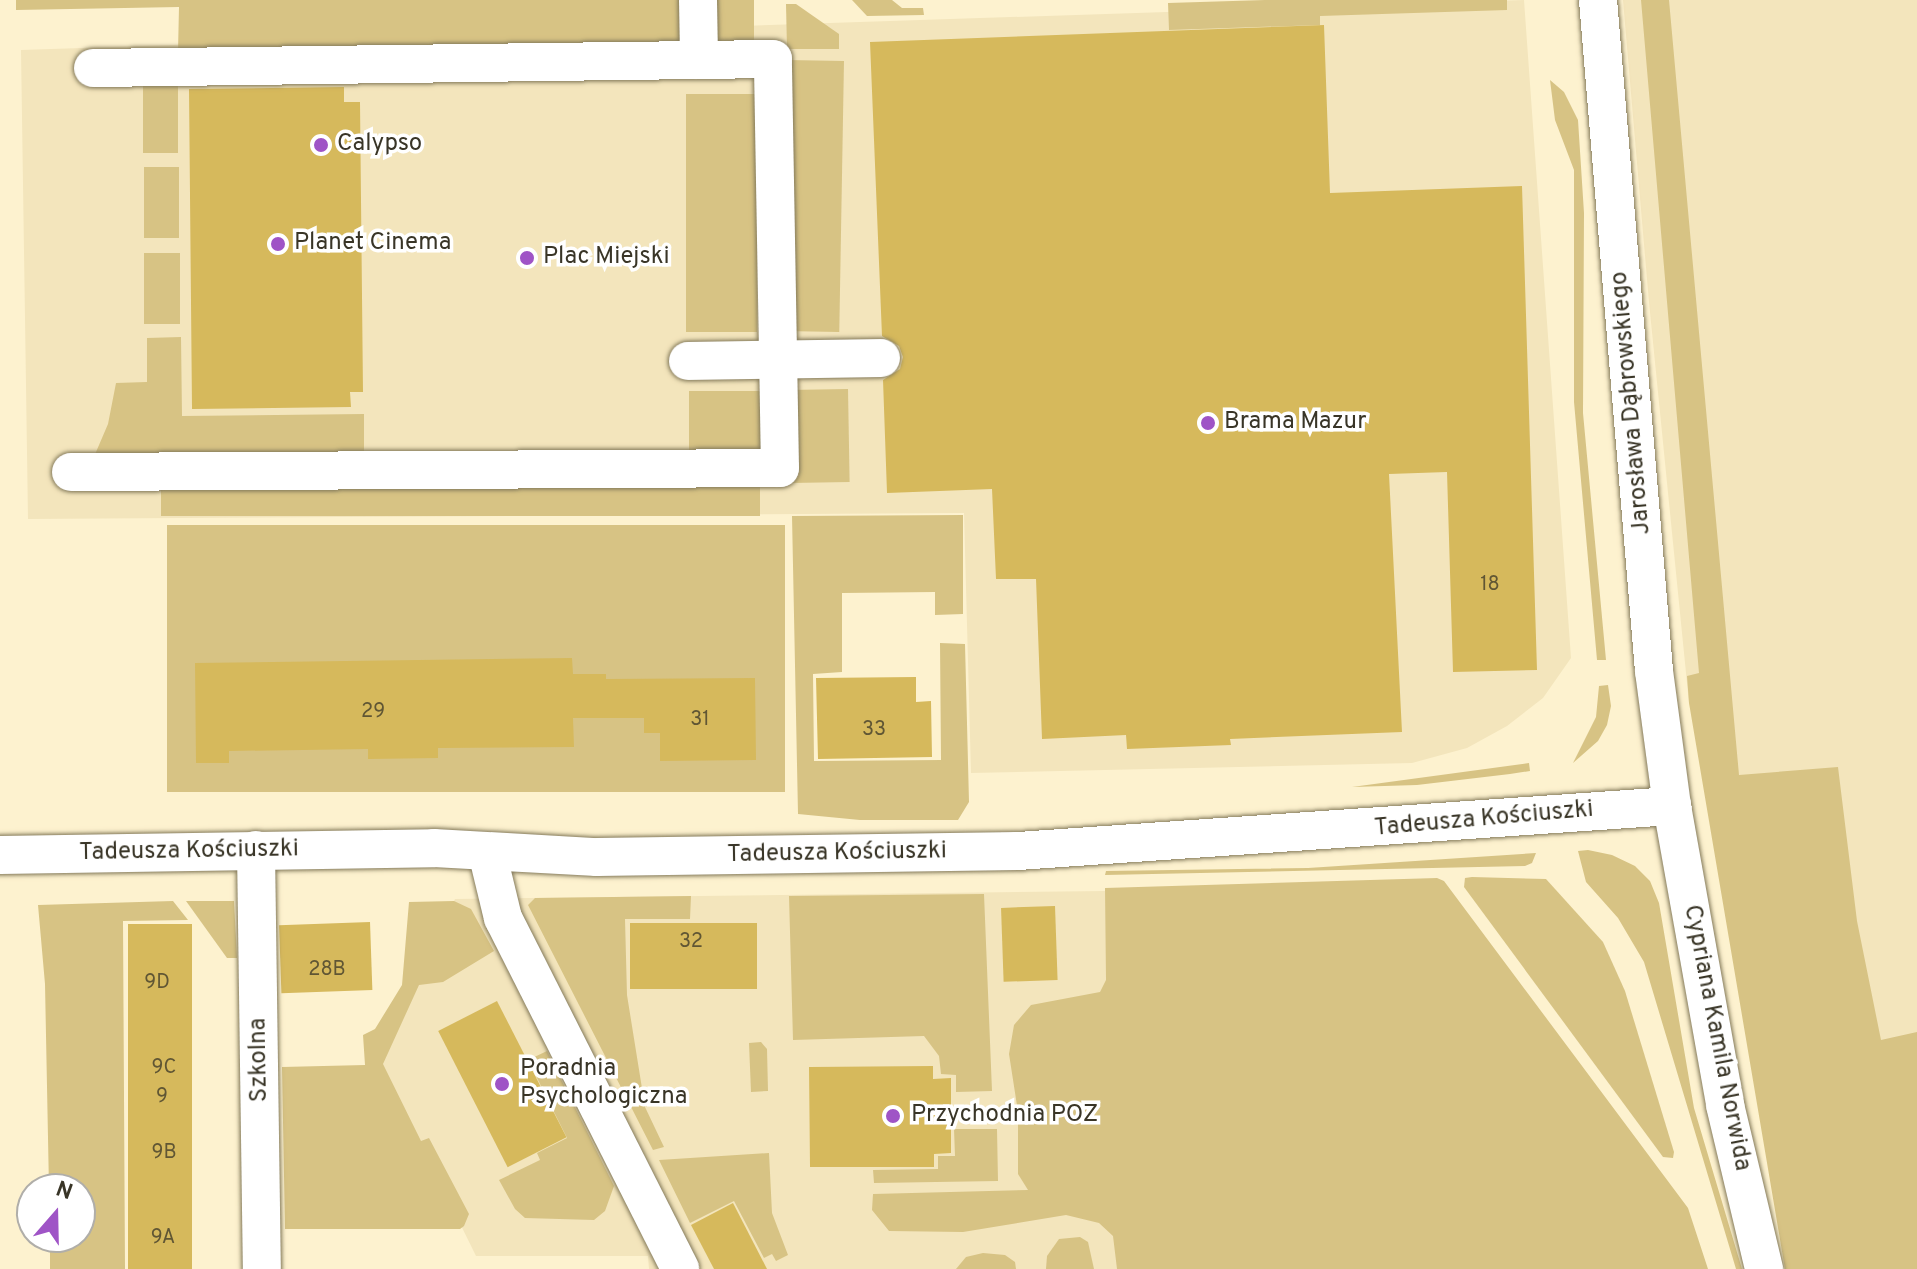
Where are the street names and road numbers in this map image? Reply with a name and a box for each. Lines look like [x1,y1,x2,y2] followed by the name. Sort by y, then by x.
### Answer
[1606,270,1658,536] street label: Jarosława Dąbrowskiego
[1373,796,1595,844] street label: Tadeusza Kościuszki
[79,836,299,868] street label: Tadeusza Kościuszki
[727,838,947,870] street label: Tadeusza Kościuszki
[1676,903,1756,1173] street label: Cypriana Kamila Norwida
[245,1018,275,1102] street label: Szkolna

